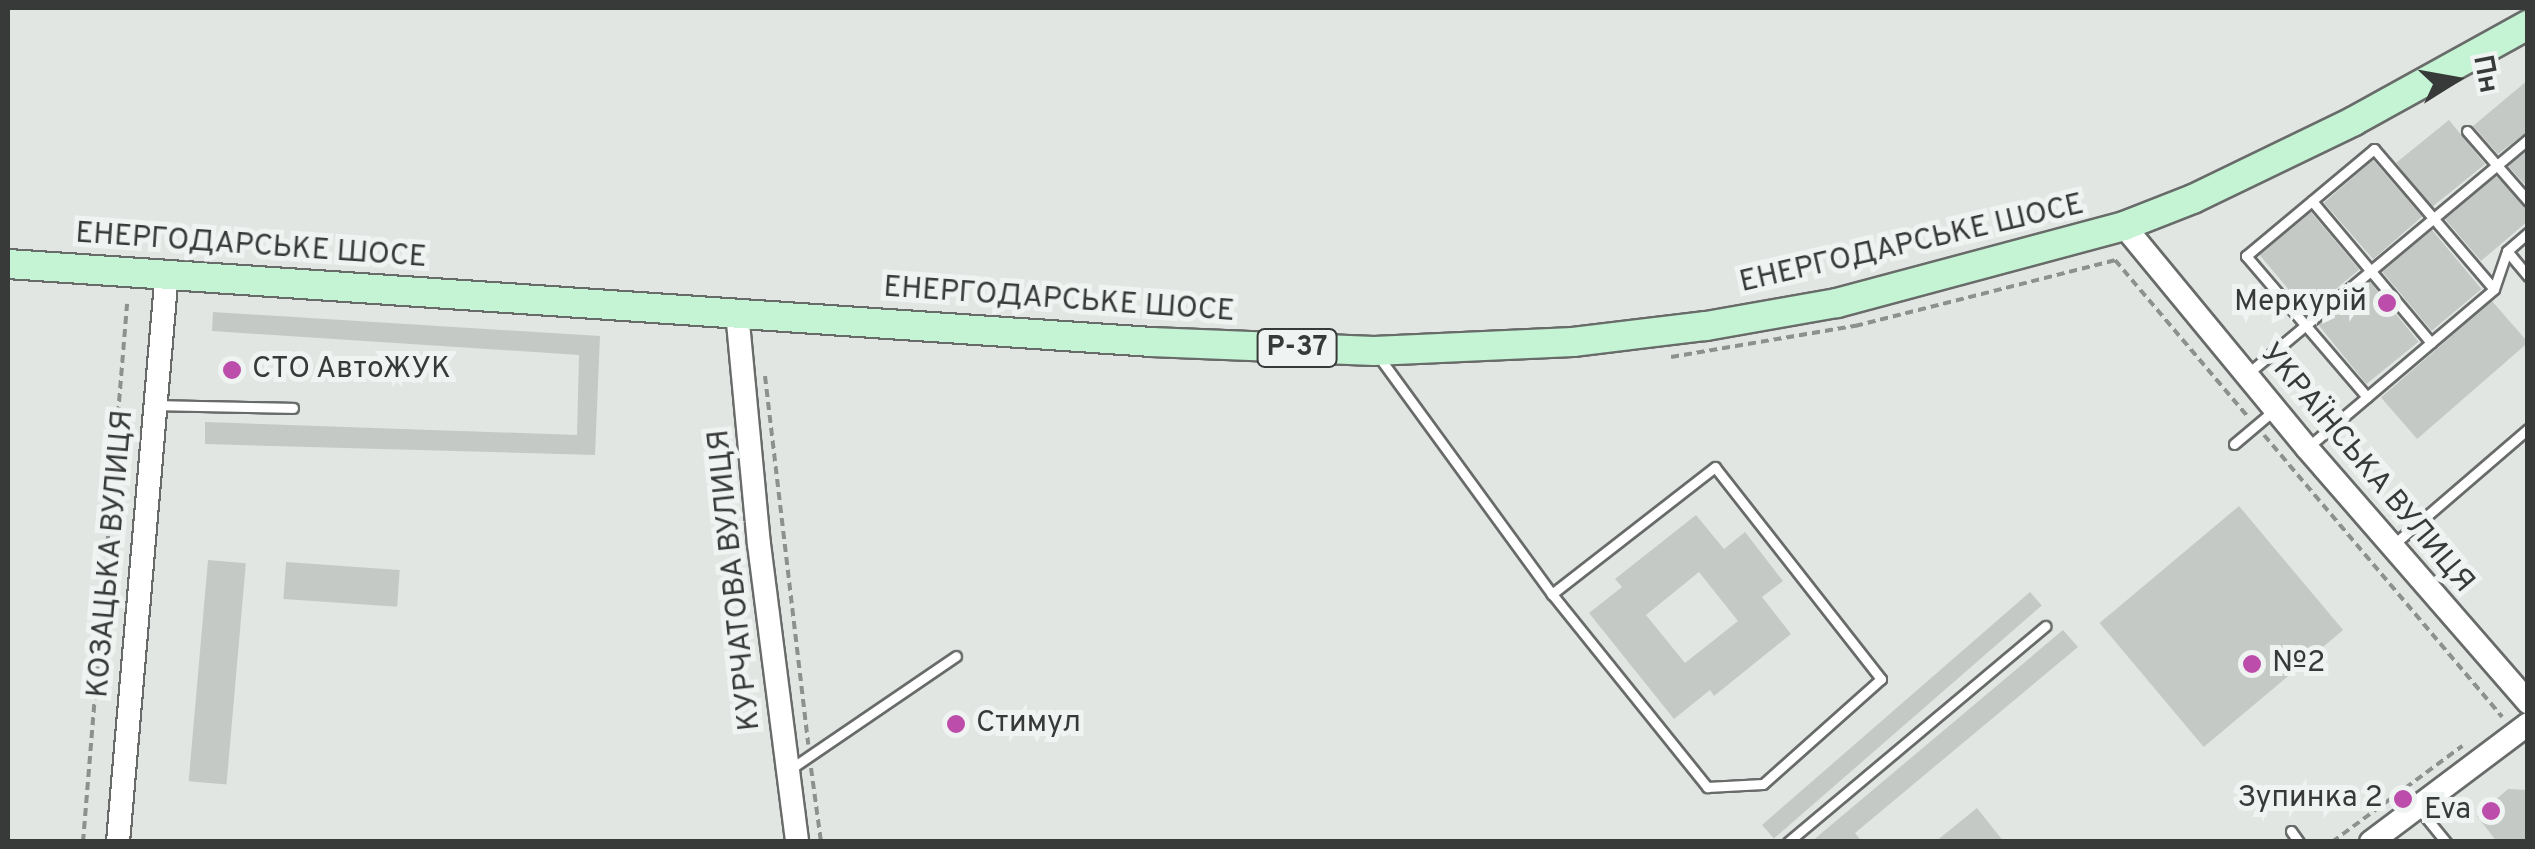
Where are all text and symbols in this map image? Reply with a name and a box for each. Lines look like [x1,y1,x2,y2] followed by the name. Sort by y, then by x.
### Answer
[2405,30,2505,130] north arrow
[2463,52,2506,96] text: Пн
[1736,188,2088,302] street label: ЕНЕРГОДАРСЬКЕ ШОСЕ
[74,217,428,277] street label: ЕНЕРГОДАРСЬКЕ ШОСЕ
[882,271,1236,331] street label: ЕНЕРГОДАРСЬКЕ ШОСЕ
[2234,285,2367,321] place label: Меркурій
[2376,292,2398,314] marker: Меркурій
[1254,325,1340,371] road number: Р-37
[2251,337,2481,601] street label: УКРАЇНСЬКА ВУЛИЦЯ
[252,352,452,388] place label: СТО АвтоЖУК
[221,359,243,381] marker: СТО АвтоЖУК
[81,408,143,700] street label: КОЗАЦЬКА ВУЛИЦЯ
[702,427,770,733] street label: КУРЧАТОВА ВУЛИЦЯ
[2272,646,2325,682] place label: №2
[2241,653,2263,675] marker: №2
[976,706,1081,742] place label: Стимул
[945,713,967,735] marker: Стимул
[2237,781,2383,817] place label: Зупинка 2
[2392,788,2414,810] marker: Зупинка 2
[2424,793,2471,829] place label: Eva
[2480,800,2502,822] marker: Eva

